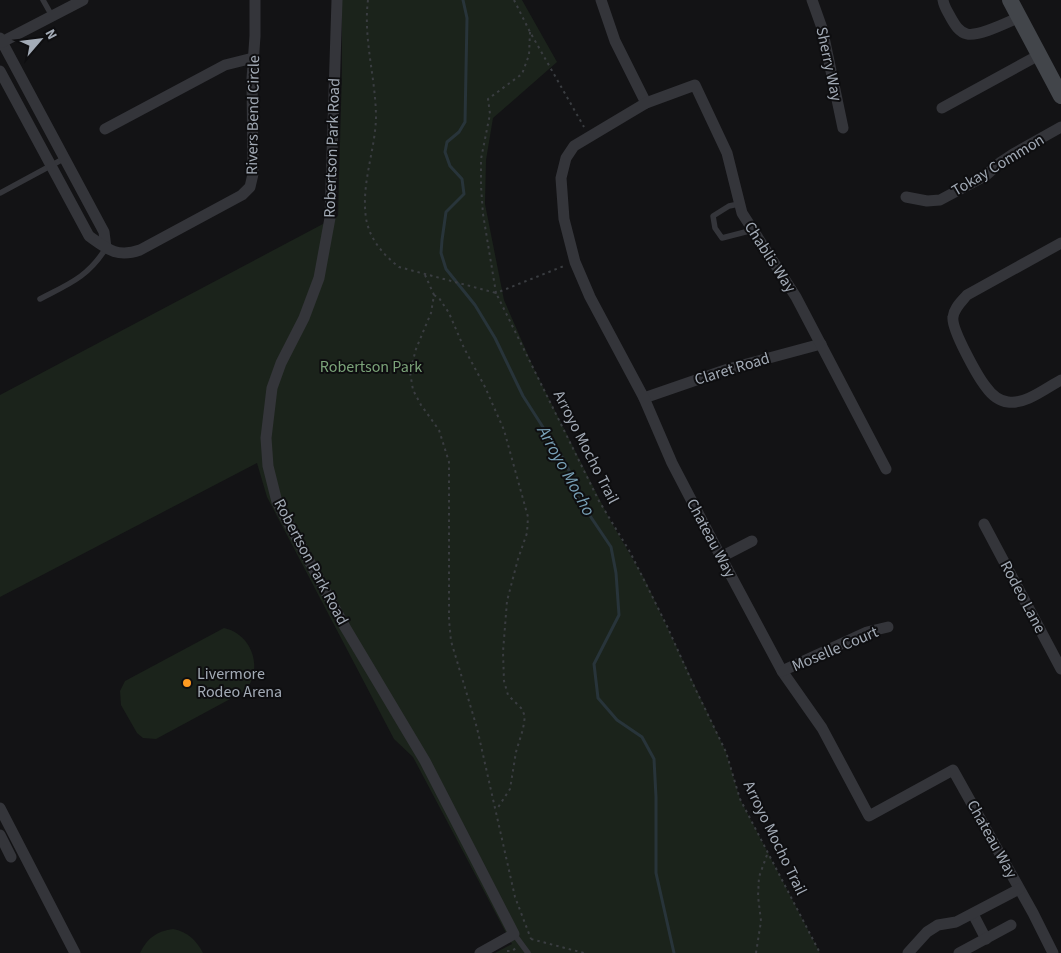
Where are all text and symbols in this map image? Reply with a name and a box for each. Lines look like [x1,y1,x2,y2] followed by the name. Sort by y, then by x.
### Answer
[15,15,65,65] north arrow
[810,25,848,104] street label: Sherry Way
[40,26,62,43] text: N
[241,55,265,175] street label: Rivers Bend Circle
[319,78,345,218] street label: Robertson Park Road
[948,129,1048,201] street label: Tokay Common
[739,217,801,297] street label: Chablis Way
[692,347,772,391] street label: Claret Road
[320,356,422,378] park label: Robertson Park
[549,387,623,507] street label: Arroyo Mocho Trail
[532,422,600,520] water label: Arroyo Mocho
[268,495,354,629] street label: Robertson Park Road
[681,495,741,582] street label: Chateau Way
[995,557,1051,637] street label: Rodeo Lane
[789,621,882,677] street label: Moselle Court
[197,663,282,703] place label: Livermore Rodeo Arena
[181,677,193,689] marker: Livermore Rodeo Arena
[738,777,812,899] street label: Arroyo Mocho Trail
[961,796,1023,883] street label: Chateau Way

